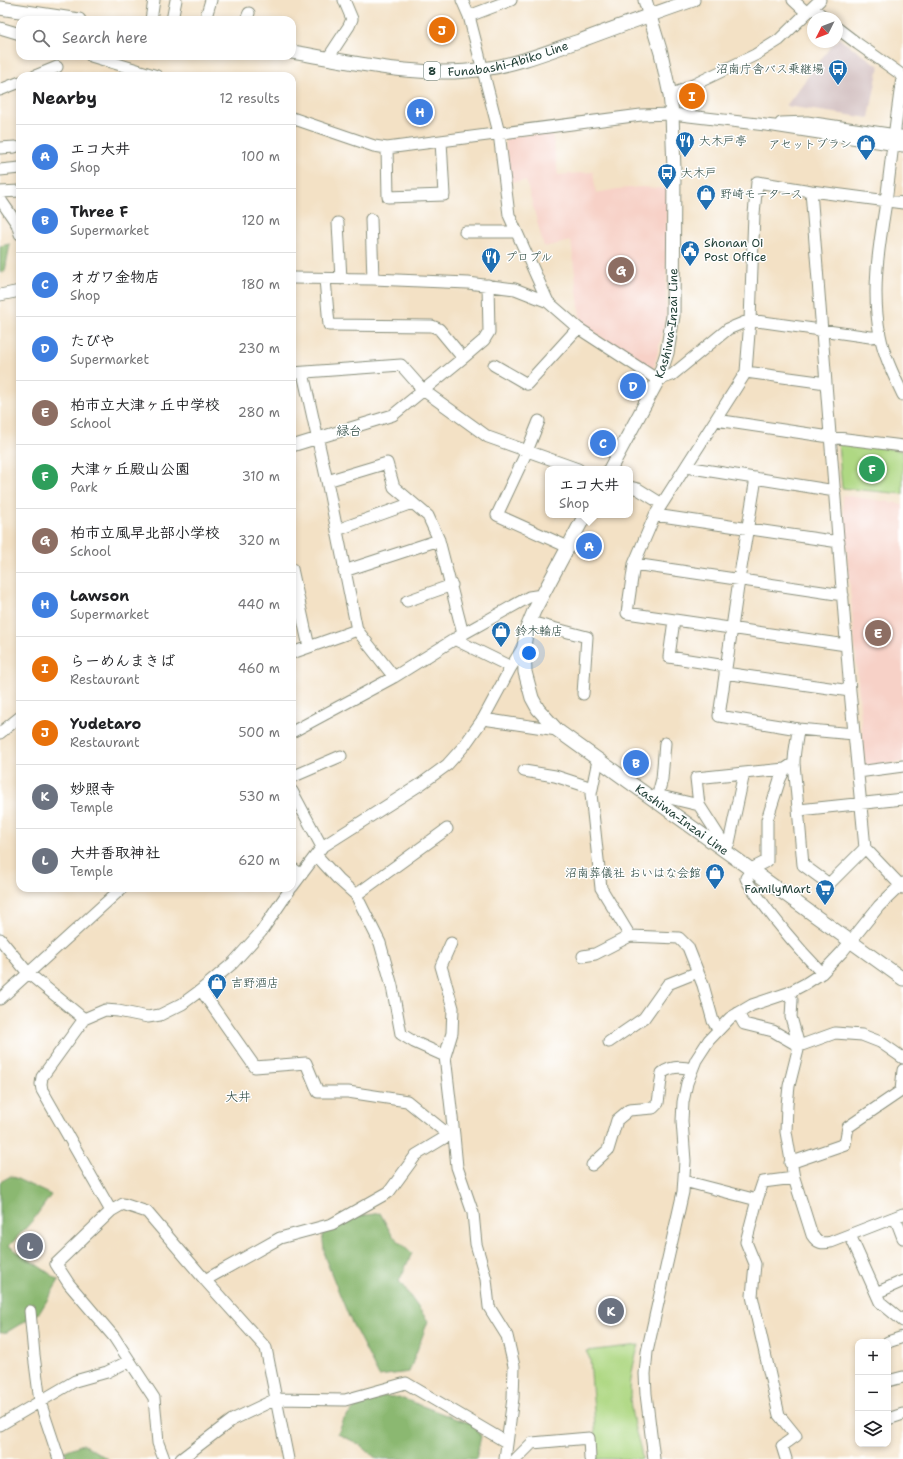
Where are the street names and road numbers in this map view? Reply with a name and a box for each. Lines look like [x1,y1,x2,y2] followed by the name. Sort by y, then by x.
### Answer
[447,37,571,80] street label: Funabashi-Abiko Line
[424,62,440,80] road number: 8
[651,268,681,381] street label: Kashiwa-Inzai Line
[632,781,732,859] street label: Kashiwa-Inzai Line

